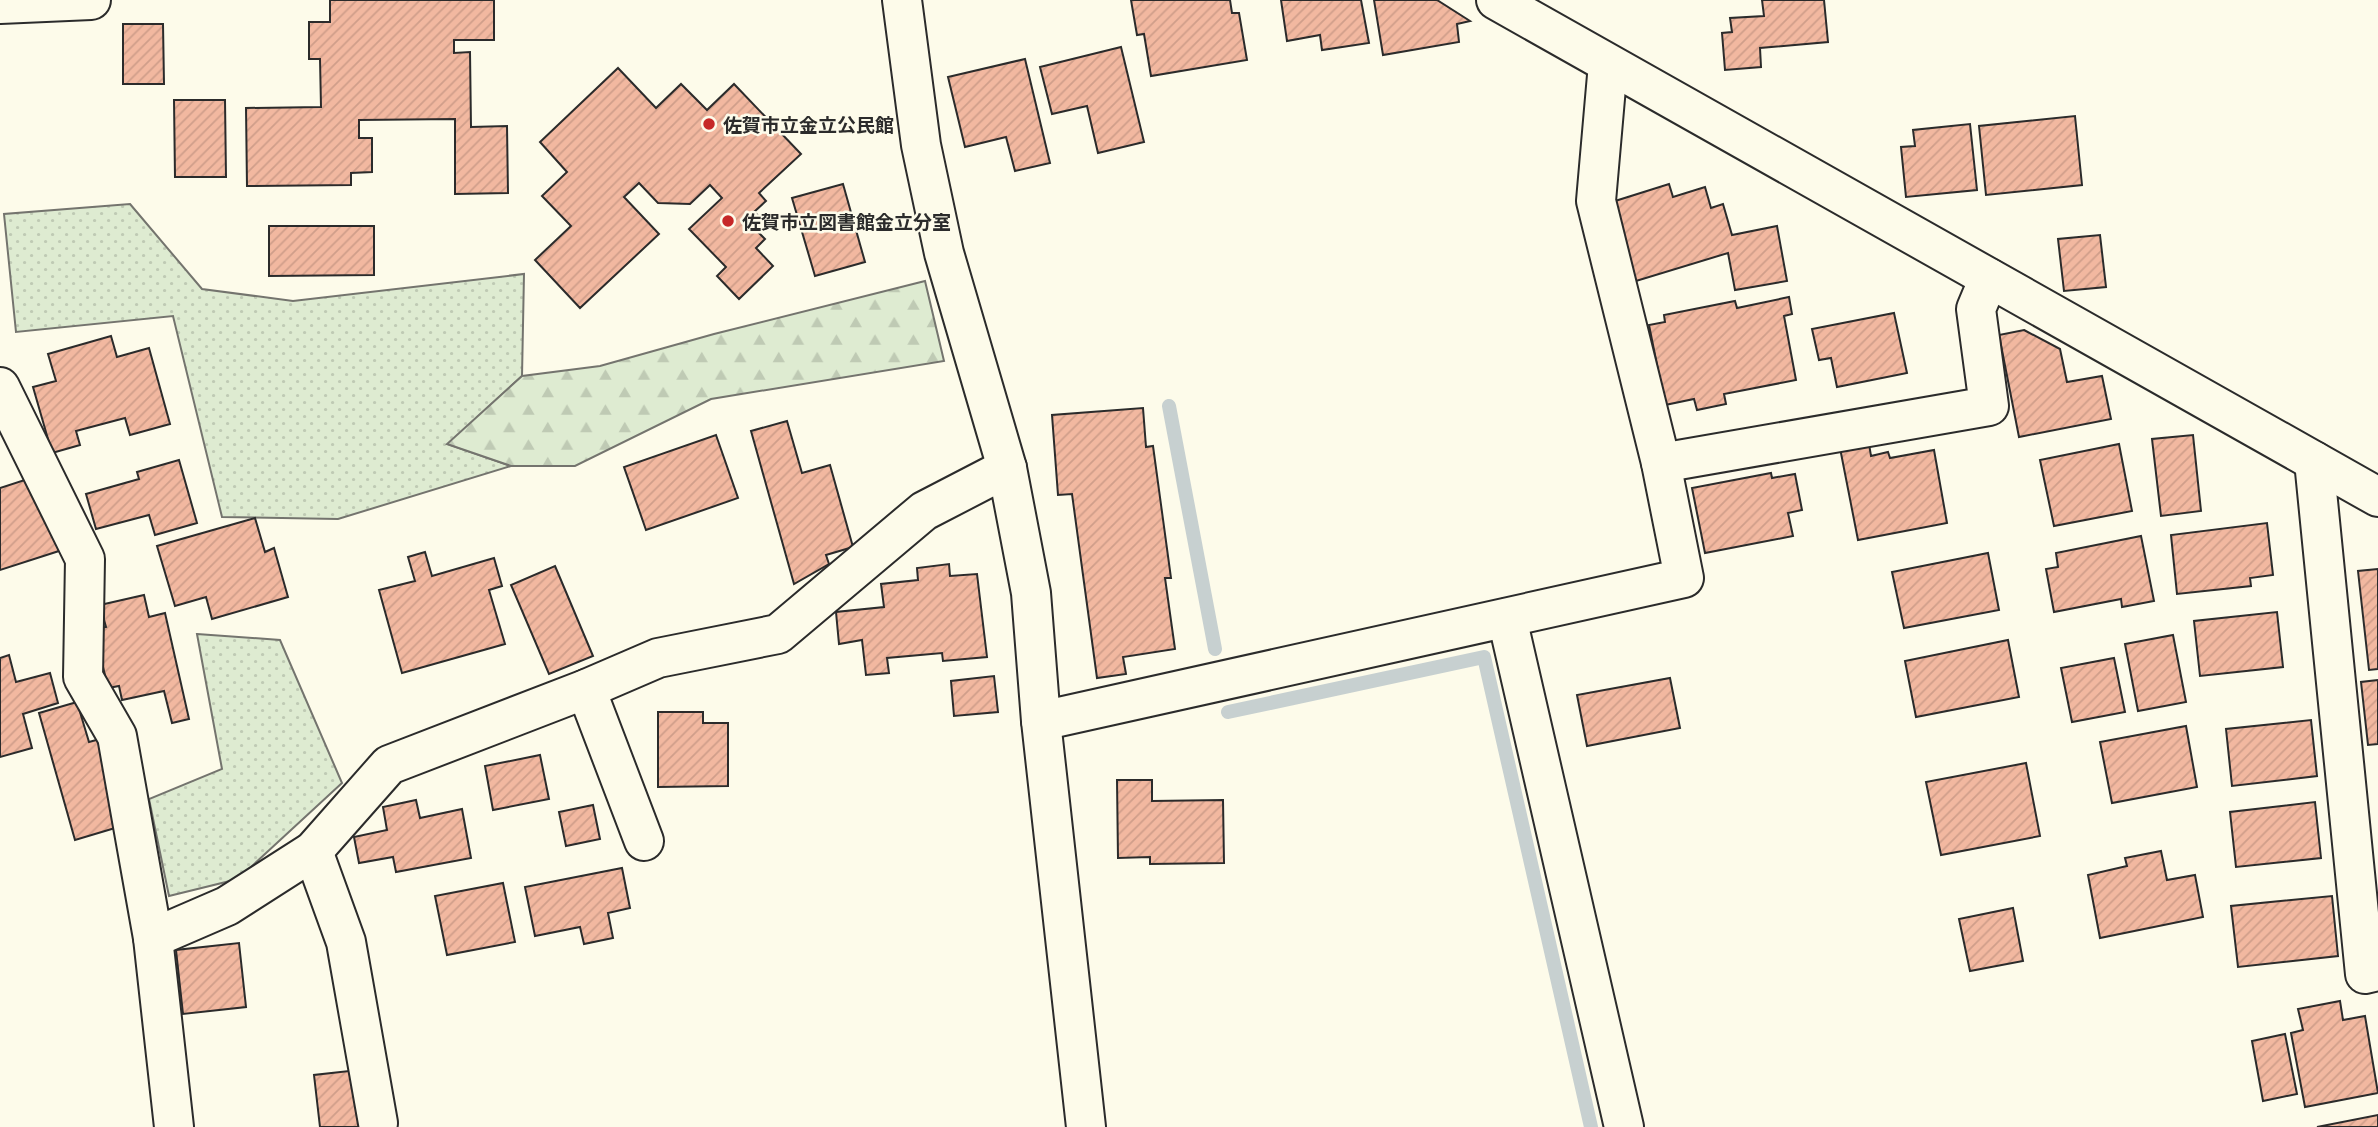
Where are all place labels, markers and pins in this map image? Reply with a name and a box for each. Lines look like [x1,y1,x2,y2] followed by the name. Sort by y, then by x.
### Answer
[723,111,894,137] place label: 佐賀市立金立公民館
[701,116,717,132] marker: 佐賀市立金立公民館
[742,208,951,234] place label: 佐賀市立図書館金立分室
[720,213,736,229] marker: 佐賀市立図書館金立分室

